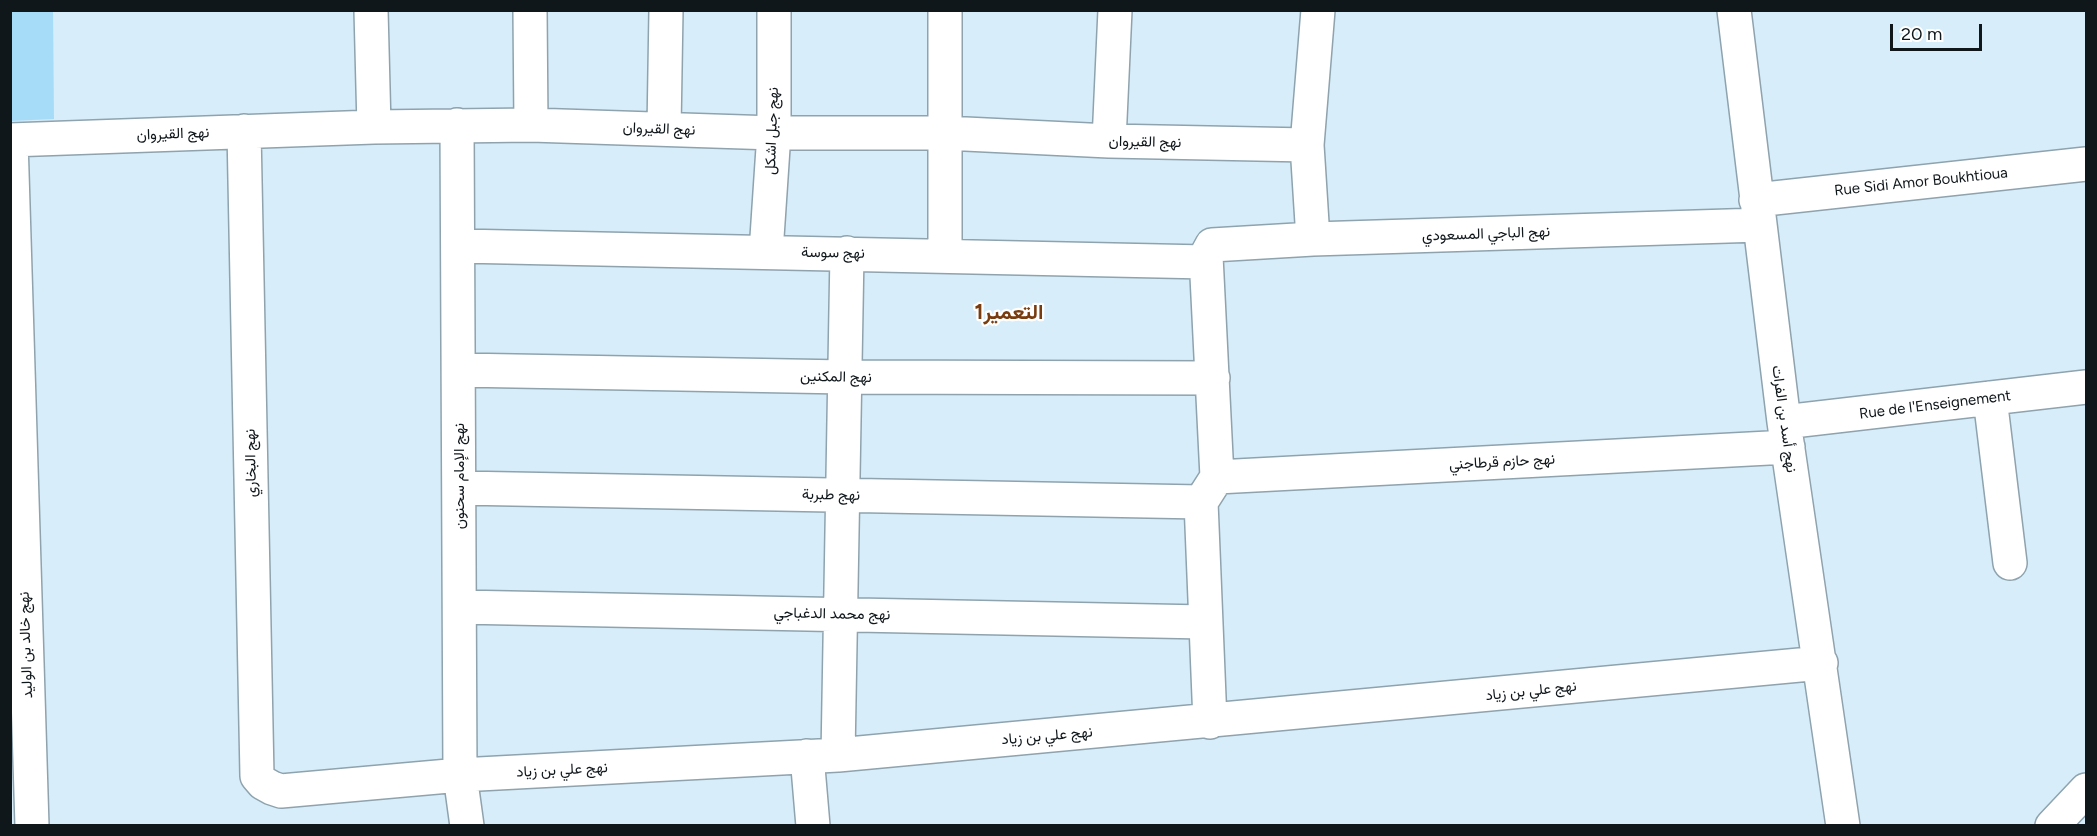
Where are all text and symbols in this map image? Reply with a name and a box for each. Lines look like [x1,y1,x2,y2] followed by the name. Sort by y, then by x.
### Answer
[1893,12,1984,50] scale bar
[1901,23,1942,45] text: 20 m
[761,87,783,175] street label: نهج جبل اشكل
[622,119,696,139] street label: نهج القيروان
[136,124,210,144] street label: نهج القيروان
[1108,132,1182,152] street label: نهج القيروان
[1833,164,2009,200] street label: Rue Sidi Amor Boukhtioua
[1422,223,1550,245] street label: نهج الباجي المسعودي
[801,243,865,263] street label: نهج سوسة
[975,300,1043,326] district label: التعمير1
[1768,364,1800,474] street label: نهج أسد بن الفرات
[800,367,872,387] street label: نهج المكنين
[1858,387,2012,423] street label: Rue de l'Enseignement
[451,423,469,529] street label: نهج الإمام سحنون
[241,429,261,497] street label: نهج البخاري
[1448,450,1556,474] street label: نهج حازم قرطاجني
[802,485,860,505] street label: نهج طبربة
[15,591,37,699] street label: نهج خالد بن الوليد
[773,604,891,624] street label: نهج محمد الدغباجي
[1484,677,1578,705] street label: نهج علي بن زياد
[1001,723,1093,749] street label: نهج علي بن زياد
[516,759,608,781] street label: نهج علي بن زياد

